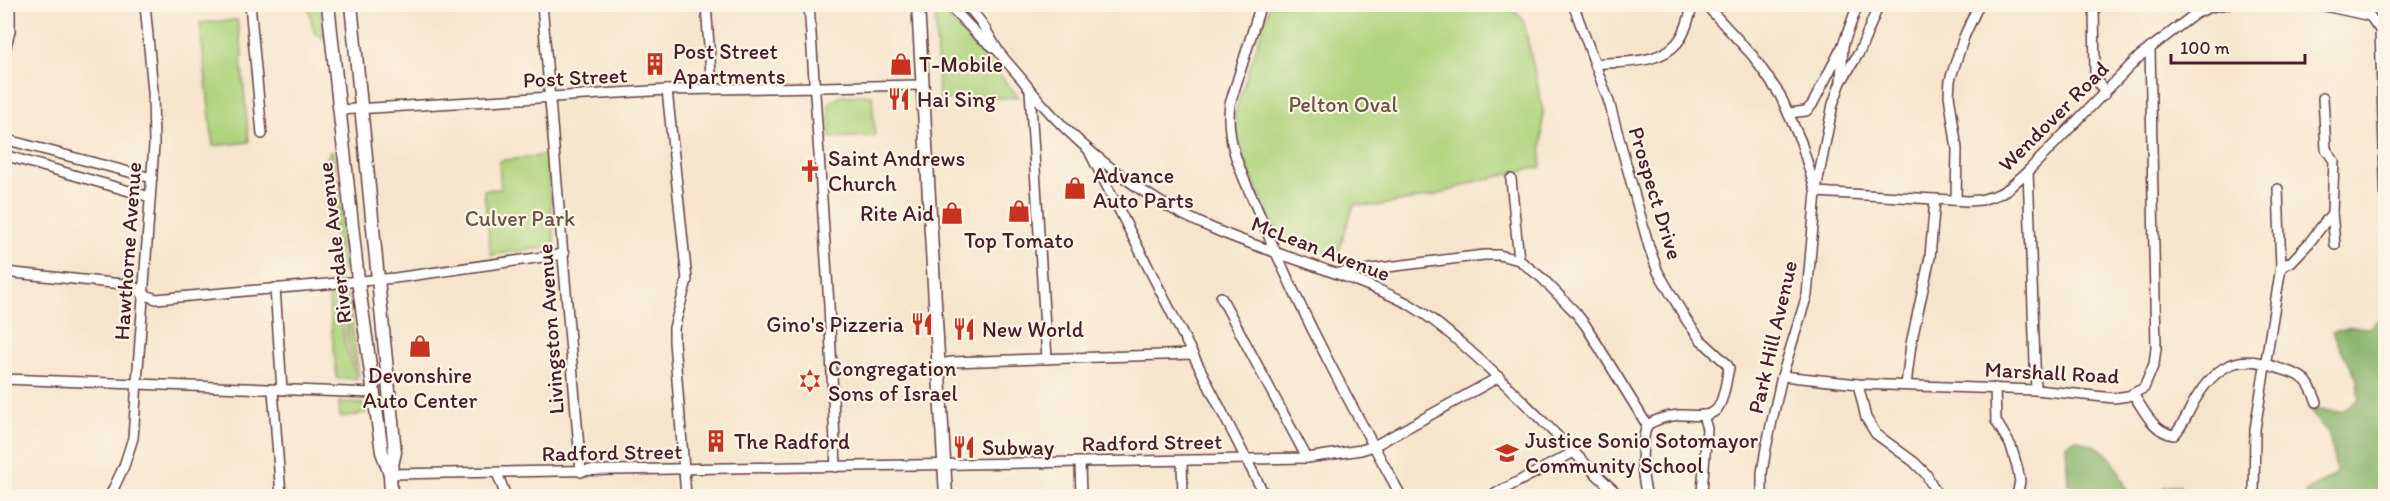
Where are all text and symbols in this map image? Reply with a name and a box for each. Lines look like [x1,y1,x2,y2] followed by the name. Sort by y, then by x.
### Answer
[2171,27,2304,65] scale bar
[2180,37,2230,59] text: 100 m
[673,38,786,90] place label: Post Street Apartments
[642,51,668,77] building icon: Post Street Apartments
[888,51,914,77] shop icon: T-Mobile
[919,51,1003,78] place label: T-Mobile
[1992,55,2114,177] street label: Wendover Road
[522,61,628,94] street label: Post Street
[886,86,912,112] restaurant icon: Hai Sing
[917,86,997,113] place label: Hai Sing
[1288,91,1398,118] park label: Pelton Oval
[1623,123,1689,263] street label: Prospect Drive
[828,145,965,197] place label: Saint Andrews Church
[797,158,823,184] church icon: Saint Andrews Church
[311,160,358,325] street label: Riverdale Avenue
[108,161,147,341] street label: Hawthorne Avenue
[1093,162,1194,214] place label: Advance Auto Parts
[1062,175,1088,201] shop icon: Advance Auto Parts
[1006,198,1032,224] shop icon: Top Tomato
[860,200,934,227] place label: Rite Aid
[939,200,965,226] shop icon: Rite Aid
[465,205,575,232] park label: Culver Park
[1248,210,1394,287] street label: McLean Avenue
[964,227,1074,254] place label: Top Tomato
[531,243,570,415] street label: Livingston Avenue
[1742,258,1803,416] street label: Park Hill Avenue
[766,311,905,338] place label: Gino's Pizzeria
[909,311,935,337] restaurant icon: Gino's Pizzeria
[951,316,977,342] restaurant icon: New World
[982,316,1084,343] place label: New World
[407,333,433,359] shop icon: Devonshire Auto Center
[828,355,958,407] place label: Congregation Sons of Israel
[1984,355,2120,390] street label: Marshall Road
[363,362,477,414] place label: Devonshire Auto Center
[797,368,823,394] synagogue icon: Congregation Sons of Israel
[1525,427,1759,479] place label: Justice Sonio Sotomayor Community School
[703,428,729,454] building icon: The Radford
[734,428,850,455] place label: The Radford
[1081,428,1223,457] street label: Radford Street
[951,434,977,460] restaurant icon: Subway
[982,434,1055,461] place label: Subway
[541,438,683,467] street label: Radford Street
[1494,440,1520,466] school or university icon: Justice Sonio Sotomayor Community School

